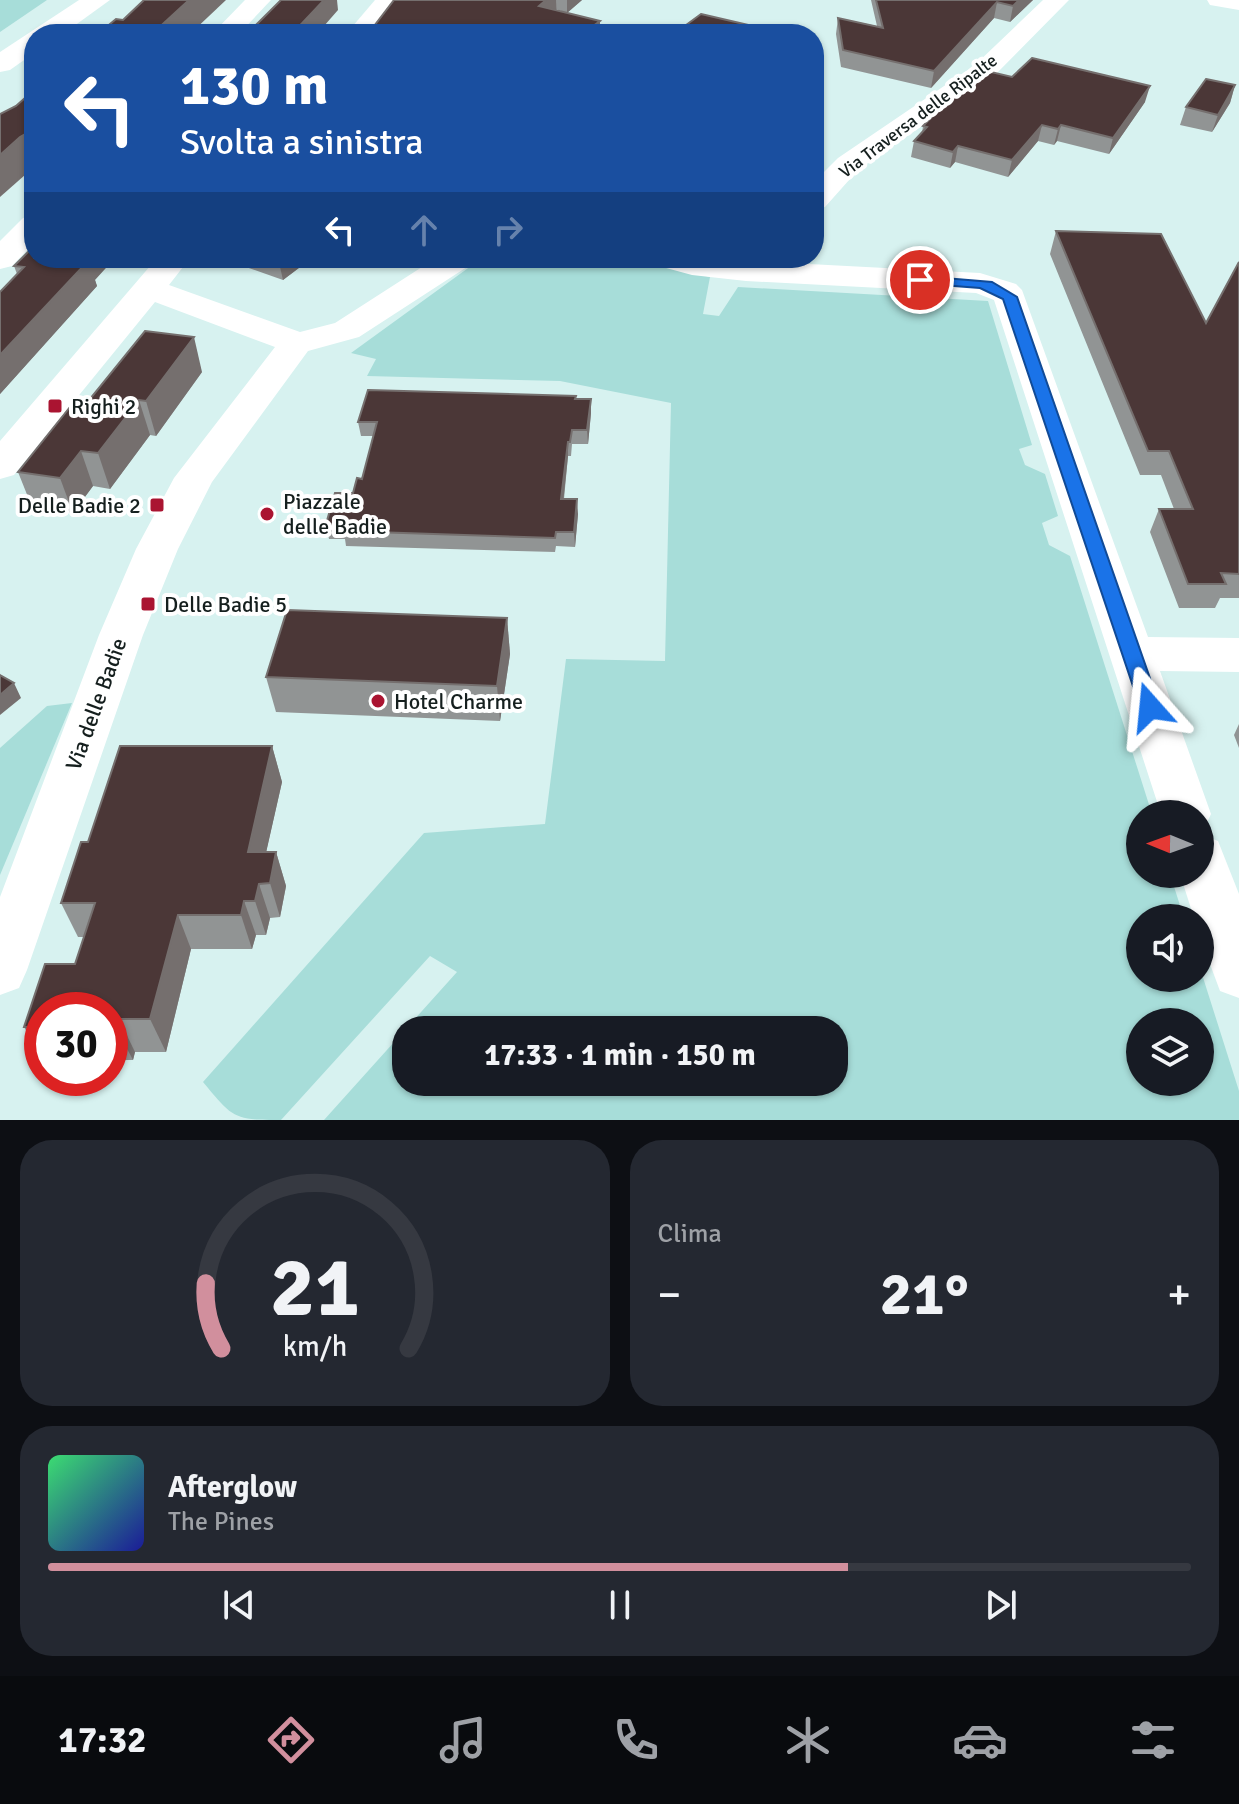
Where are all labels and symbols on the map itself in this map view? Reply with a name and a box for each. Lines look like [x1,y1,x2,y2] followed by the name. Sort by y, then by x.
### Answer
[835,49,1001,183] street label: Via Traversa delle Ripalte
[886,246,954,314] pin
[71,393,136,420] place label: Righi 2
[46,397,64,415] marker: Righi 2
[283,488,387,540] place label: Piazzale delle Badie
[18,492,141,519] place label: Delle Badie 2
[148,496,166,514] marker: Delle Badie 2
[258,505,276,523] marker: Piazzale delle Badie
[164,591,287,618] place label: Delle Badie 5
[139,595,157,613] marker: Delle Badie 5
[60,634,132,774] street label: Via delle Badie
[1108,665,1192,749] position arrow
[394,688,523,715] place label: Hotel Charme
[369,692,387,710] marker: Hotel Charme
[1126,800,1214,888] north arrow
[24,992,128,1096] speed limit sign: 30

